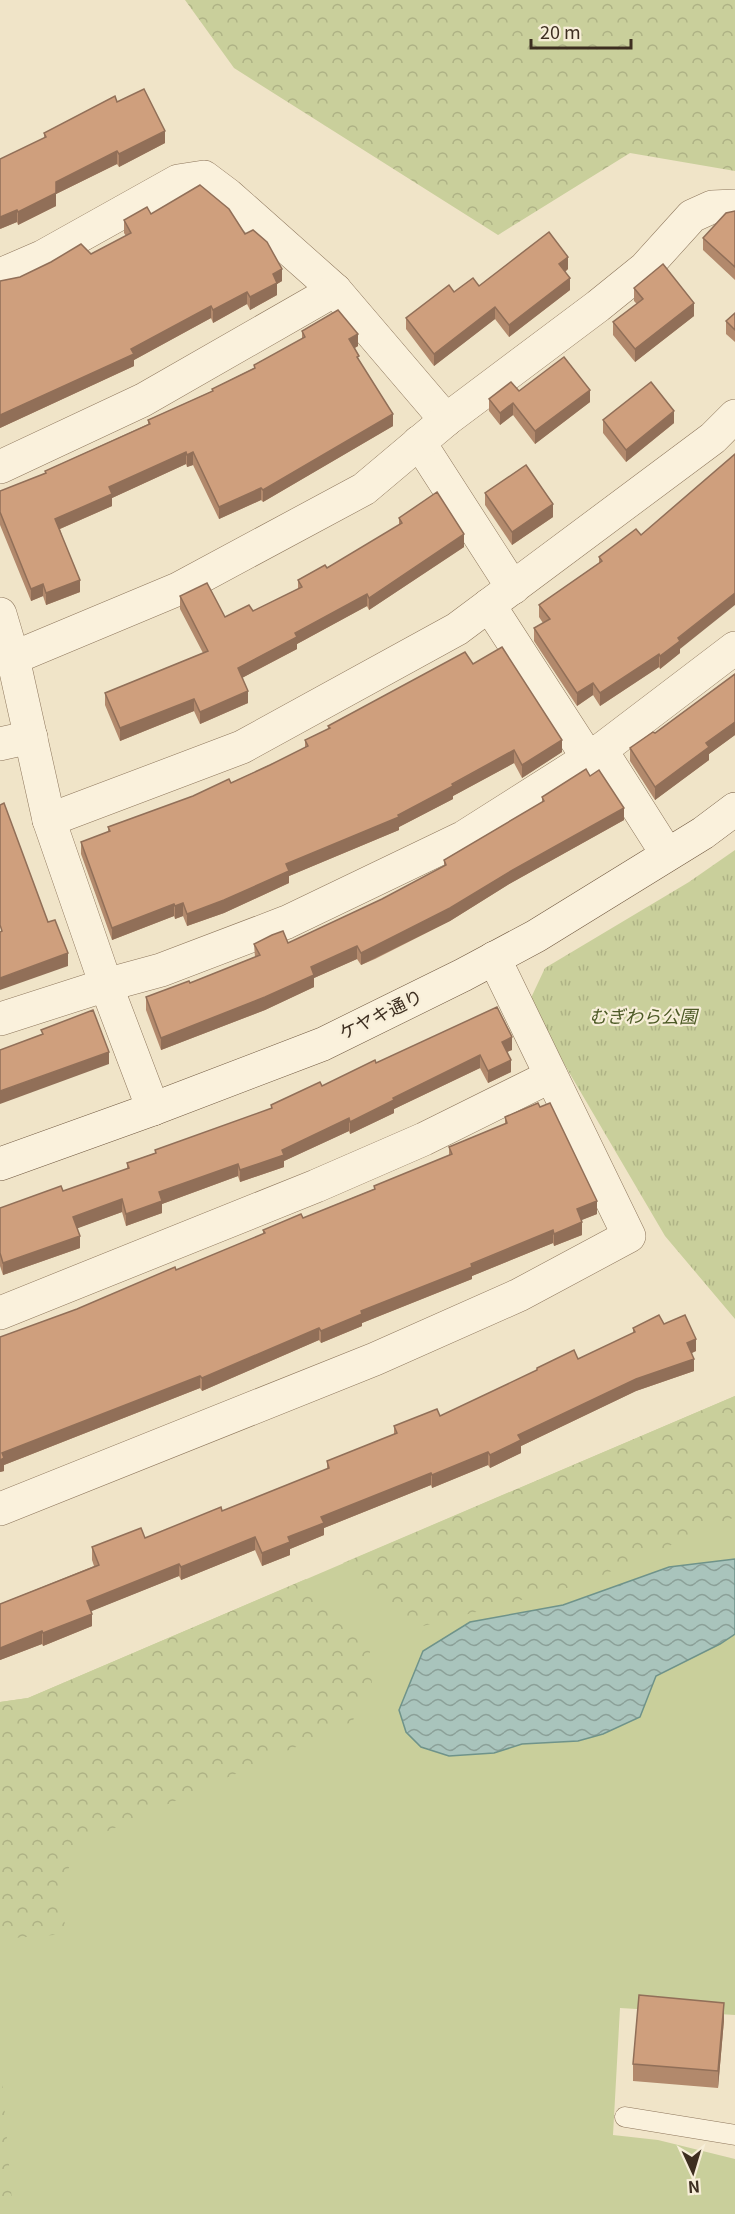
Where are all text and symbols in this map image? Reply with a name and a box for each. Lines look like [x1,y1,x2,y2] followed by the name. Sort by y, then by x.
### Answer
[531,12,632,50] scale bar
[540,18,581,44] text: 20 m
[334,982,426,1045] street label: ケヤキ通り
[589,1002,700,1028] park label: むぎわら公園
[663,2142,723,2202] north arrow
[687,2176,701,2200] text: N

